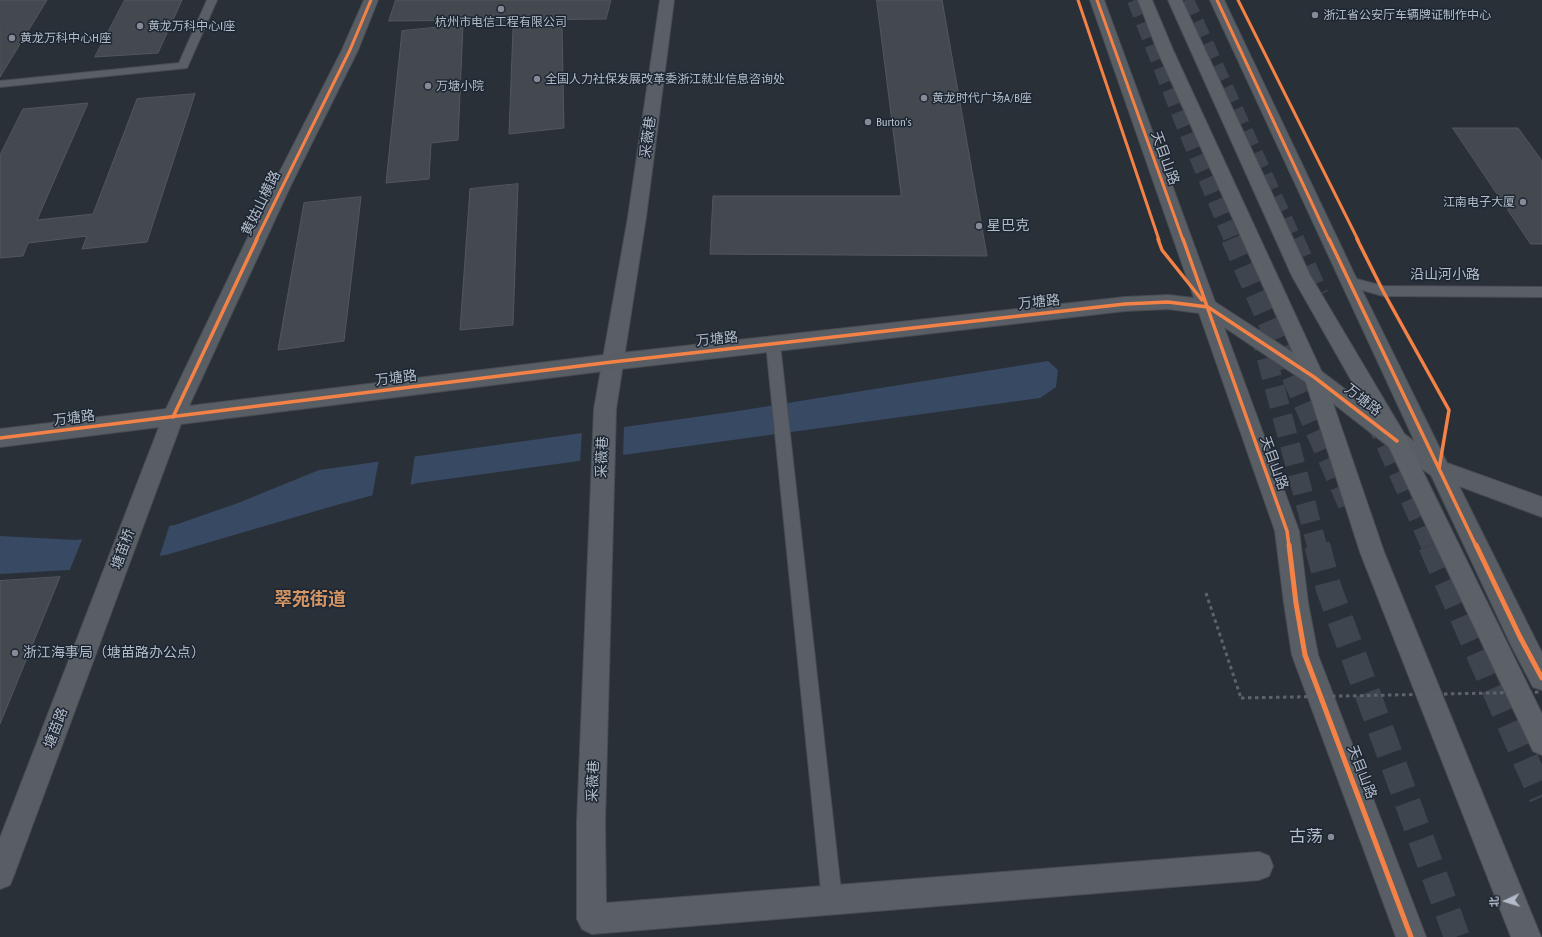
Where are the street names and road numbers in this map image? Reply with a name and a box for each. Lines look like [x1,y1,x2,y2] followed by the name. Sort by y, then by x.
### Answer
[637,115,659,159] street label: 采薇巷
[1148,129,1182,187] street label: 天目山路
[238,168,284,238] street label: 黄姑山横路
[1410,267,1480,283] street label: 沿山河小路
[1017,291,1061,313] street label: 万塘路
[695,328,739,350] street label: 万塘路
[374,367,418,389] street label: 万塘路
[1341,380,1385,420] street label: 万塘路
[52,407,96,429] street label: 万塘路
[1257,434,1291,492] street label: 天目山路
[593,436,611,478] street label: 采薇巷
[108,526,138,572] street label: 塘苗桥
[41,705,71,751] street label: 塘苗路
[1344,743,1380,801] street label: 天目山路
[584,760,602,802] street label: 采薇巷

